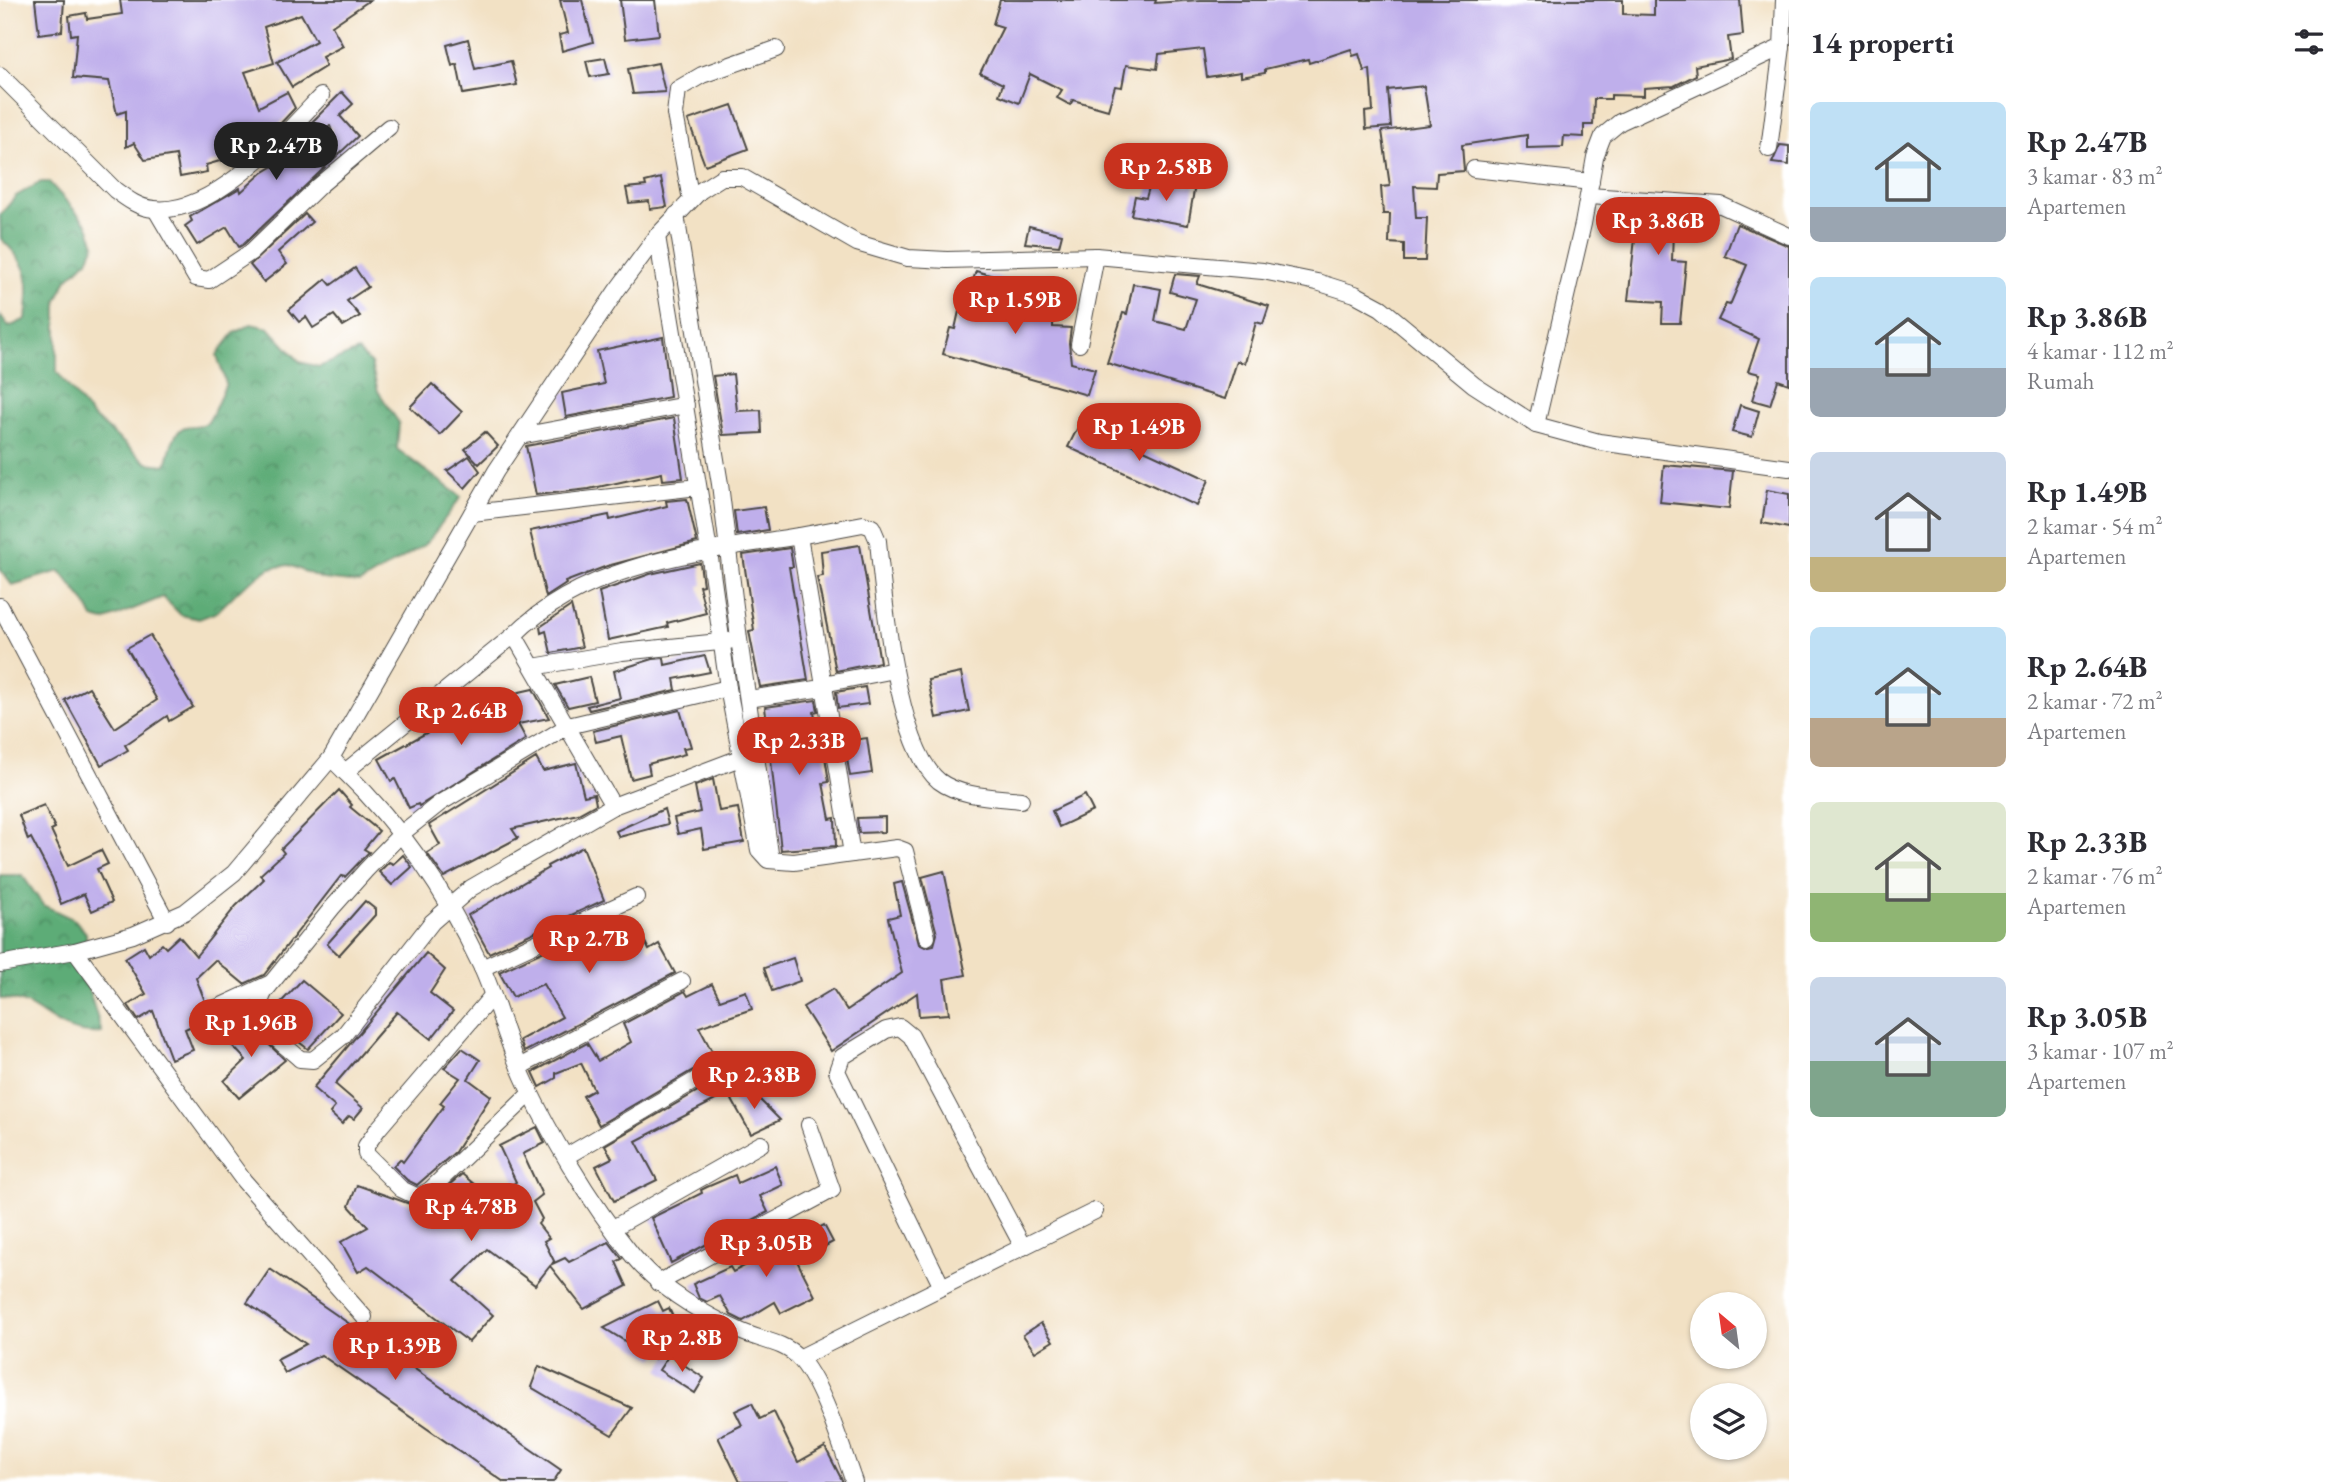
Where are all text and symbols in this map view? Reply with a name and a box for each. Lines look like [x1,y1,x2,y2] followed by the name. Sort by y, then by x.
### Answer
[1810,23,1954,62] text: 14 properti
[2290,23,2328,61] icon: filters
[204,122,348,182] pin: Rp 2.47B
[2027,122,2147,161] text: Rp 2.47B
[230,130,322,160] text: Rp 2.47B
[1866,130,1950,214] icon: home
[1094,144,1238,203] pin: Rp 2.58B
[1120,151,1212,181] text: Rp 2.58B
[2027,161,2163,191] text: 3 kamar · 83 m²
[2027,191,2126,221] text: Apartemen
[1586,198,1730,257] pin: Rp 3.86B
[1612,205,1704,235] text: Rp 3.86B
[943,276,1087,336] pin: Rp 1.59B
[969,284,1061,314] text: Rp 1.59B
[2027,297,2147,336] text: Rp 3.86B
[1866,305,1950,389] icon: home
[2027,336,2174,366] text: 4 kamar · 112 m²
[2027,366,2094,396] text: Rumah
[1067,404,1211,463] pin: Rp 1.49B
[1093,411,1185,441] text: Rp 1.49B
[2027,472,2147,511] text: Rp 1.49B
[1866,480,1950,564] icon: home
[2027,511,2163,541] text: 2 kamar · 54 m²
[2027,541,2126,571] text: Apartemen
[2027,647,2147,686] text: Rp 2.64B
[1866,655,1950,739] icon: home
[2027,686,2163,716] text: 2 kamar · 72 m²
[389,688,533,747] pin: Rp 2.64B
[415,695,507,725] text: Rp 2.64B
[2027,716,2126,746] text: Apartemen
[727,718,871,777] pin: Rp 2.33B
[753,725,845,755] text: Rp 2.33B
[2027,822,2147,861] text: Rp 2.33B
[1866,830,1950,914] icon: home
[2027,861,2163,891] text: 2 kamar · 76 m²
[2027,891,2126,921] text: Apartemen
[524,916,654,975] pin: Rp 2.7B
[549,923,629,953] text: Rp 2.7B
[2027,997,2147,1036] text: Rp 3.05B
[179,1000,323,1059] pin: Rp 1.96B
[1866,1005,1950,1089] icon: home
[205,1007,297,1037] text: Rp 1.96B
[2027,1036,2174,1066] text: 3 kamar · 107 m²
[682,1052,826,1111] pin: Rp 2.38B
[708,1059,800,1089] text: Rp 2.38B
[2027,1066,2126,1096] text: Apartemen
[399,1184,543,1243] pin: Rp 4.78B
[425,1191,517,1221] text: Rp 4.78B
[694,1220,838,1279] pin: Rp 3.05B
[720,1227,812,1257] text: Rp 3.05B
[1690,1292,1768,1368] north arrow
[1690,1292,1767,1460] map controls
[617,1314,747,1374] pin: Rp 2.8B
[323,1322,467,1382] pin: Rp 1.39B
[642,1322,722,1352] text: Rp 2.8B
[349,1330,441,1360] text: Rp 1.39B
[1690,1383,1767,1460] button: layers

